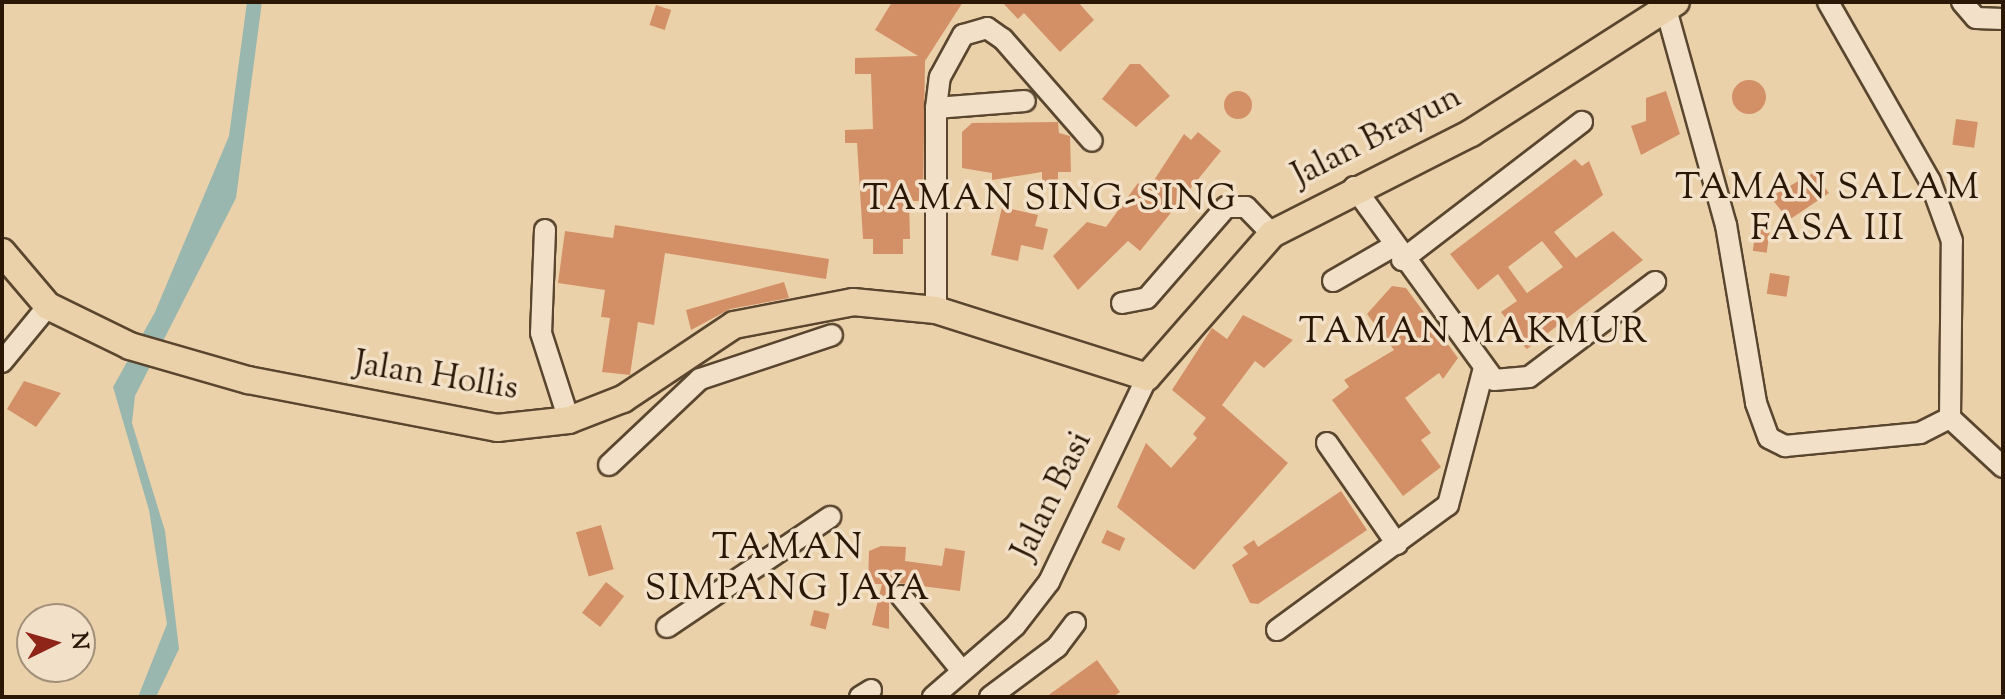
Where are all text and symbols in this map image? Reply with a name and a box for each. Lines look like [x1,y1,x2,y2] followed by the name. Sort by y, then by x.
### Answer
[1286,77,1468,197] street label: Jalan Brayun
[1675,167,1981,252] district label: TAMAN SALAM FASA III
[862,179,1238,223] district label: TAMAN SING-SING
[1299,312,1649,356] district label: TAMAN MAKMUR
[351,344,521,410] street label: Jalan Hollis
[1004,425,1102,567] street label: Jalan Basi
[645,527,931,612] district label: TAMAN SIMPANG JAYA
[16,603,96,683] north arrow
[61,631,95,651] text: N

